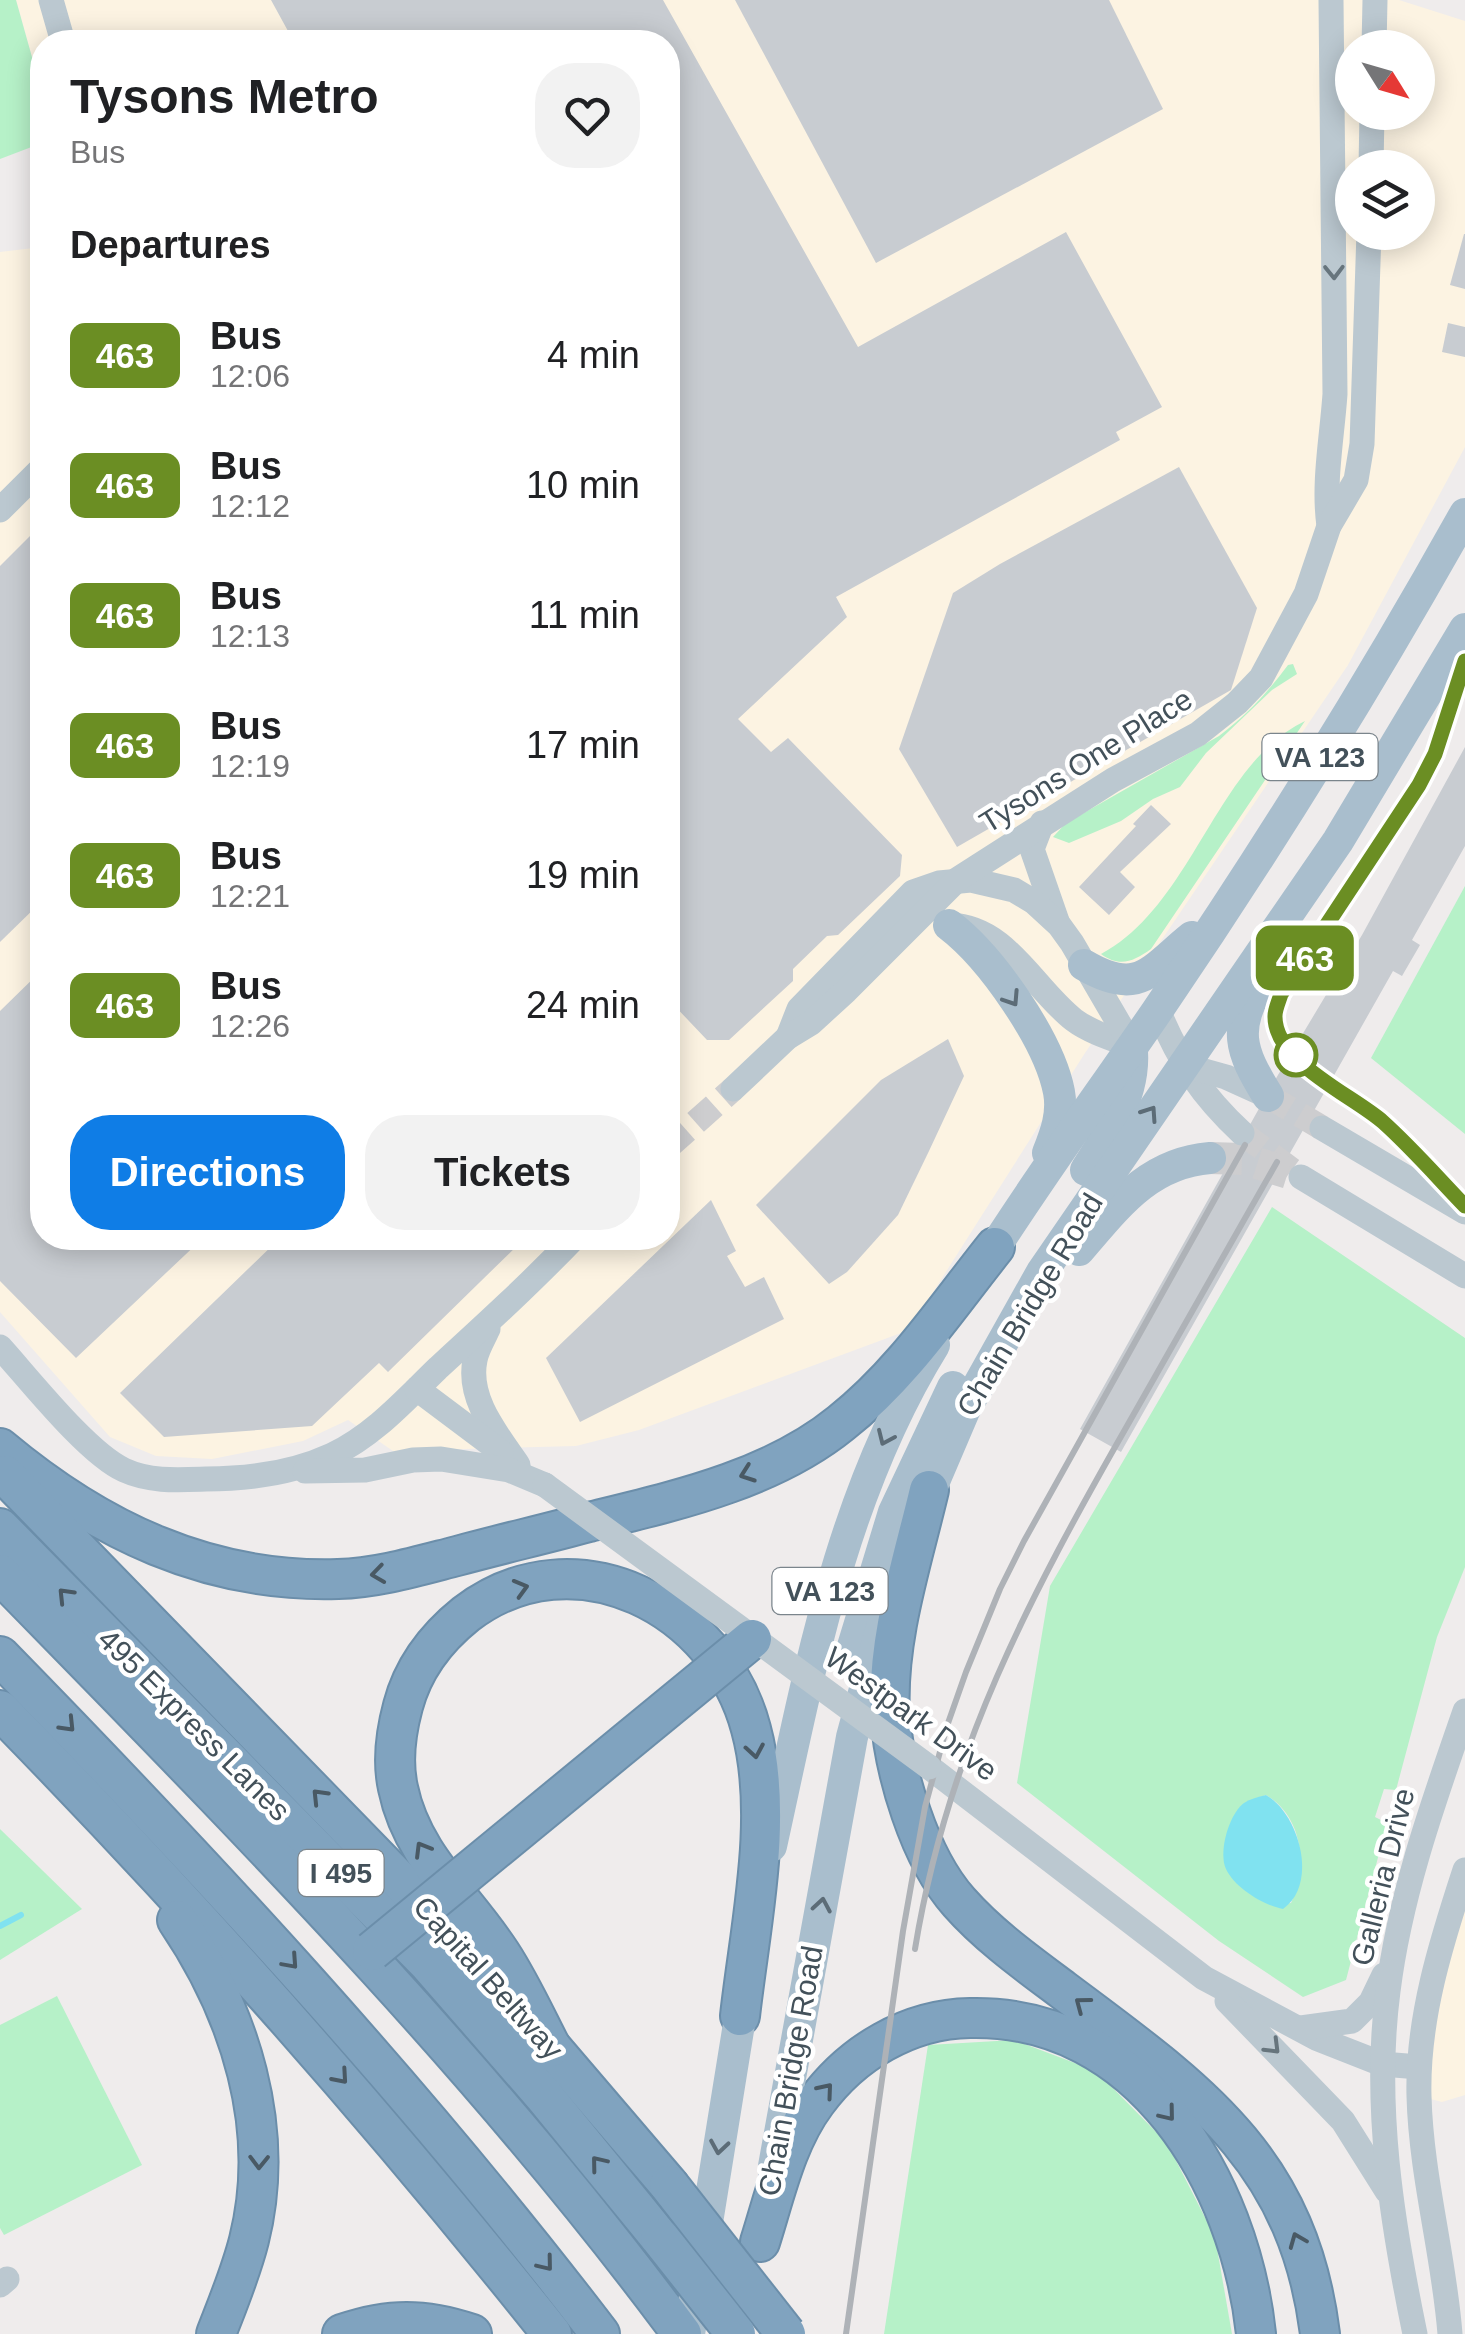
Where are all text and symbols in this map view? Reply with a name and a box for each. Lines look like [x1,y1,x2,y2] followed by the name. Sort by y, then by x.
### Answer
[1335,30,1435,130] north arrow
[1335,30,1435,250] map controls
[535,63,640,168] button: heart
[70,70,378,123] text: Tysons Metro
[70,134,125,170] text: Bus
[1335,150,1435,250] button: layers
[70,224,271,266] text: Departures
[1323,265,1344,281] one-way arrow
[210,315,282,357] text: Bus
[547,334,640,376] text: 4 min
[96,336,154,375] text: 463
[210,358,290,394] text: 12:06
[210,445,282,487] text: Bus
[526,464,640,506] text: 10 min
[96,466,154,505] text: 463
[210,488,290,524] text: 12:12
[210,575,282,617] text: Bus
[529,594,640,636] text: 11 min
[96,596,154,635] text: 463
[210,618,290,654] text: 12:13
[974,682,1198,839] street label: Tysons One Place
[210,705,282,747] text: Bus
[526,724,640,766] text: 17 min
[96,726,154,765] text: 463
[1262,734,1378,780] road number: VA 123
[210,748,290,784] text: 12:19
[210,835,282,877] text: Bus
[526,854,640,896] text: 19 min
[96,856,154,895] text: 463
[210,878,290,914] text: 12:21
[1248,926,1362,990] line badge: 463
[1276,939,1334,978] text: 463
[210,965,282,1007] text: Bus
[526,984,640,1026] text: 24 min
[96,986,154,1025] text: 463
[1000,988,1019,1006] one-way arrow
[210,1008,290,1044] text: 12:26
[1275,1034,1317,1076] unlabelled marker
[1138,1105,1157,1123] one-way arrow
[70,1115,345,1230] button: Directions
[365,1115,640,1230] button: Tickets
[950,1188,1109,1422] street label: Chain Bridge Road
[877,1428,897,1446] one-way arrow
[739,1462,756,1483] one-way arrow
[370,1563,386,1584] one-way arrow
[772,1568,888,1614] road number: VA 123
[512,1579,529,1600] one-way arrow
[58,1588,76,1606] one-way arrow
[92,1622,297,1827] street label: 495 Express Lanes
[819,1640,1004,1787] street label: Westpark Drive
[56,1714,74,1732] one-way arrow
[744,1743,765,1759] one-way arrow
[1345,1785,1421,1969] street label: Galleria Drive
[313,1789,331,1808] one-way arrow
[415,1842,434,1860] one-way arrow
[298,1850,384,1896] road number: I 495
[407,1890,570,2066] street label: Capital Beltway
[811,1897,832,1913] one-way arrow
[752,1943,829,2199] street label: Chain Bridge Road
[279,1950,297,1969] one-way arrow
[1075,1998,1093,2015] one-way arrow
[1261,2036,1279,2054] one-way arrow
[329,2065,347,2083] one-way arrow
[814,2083,832,2101] one-way arrow
[1156,2103,1174,2121] one-way arrow
[709,2138,730,2155] one-way arrow
[248,2155,269,2171] one-way arrow
[592,2156,610,2174] one-way arrow
[1288,2232,1308,2249] one-way arrow
[534,2252,552,2270] one-way arrow

